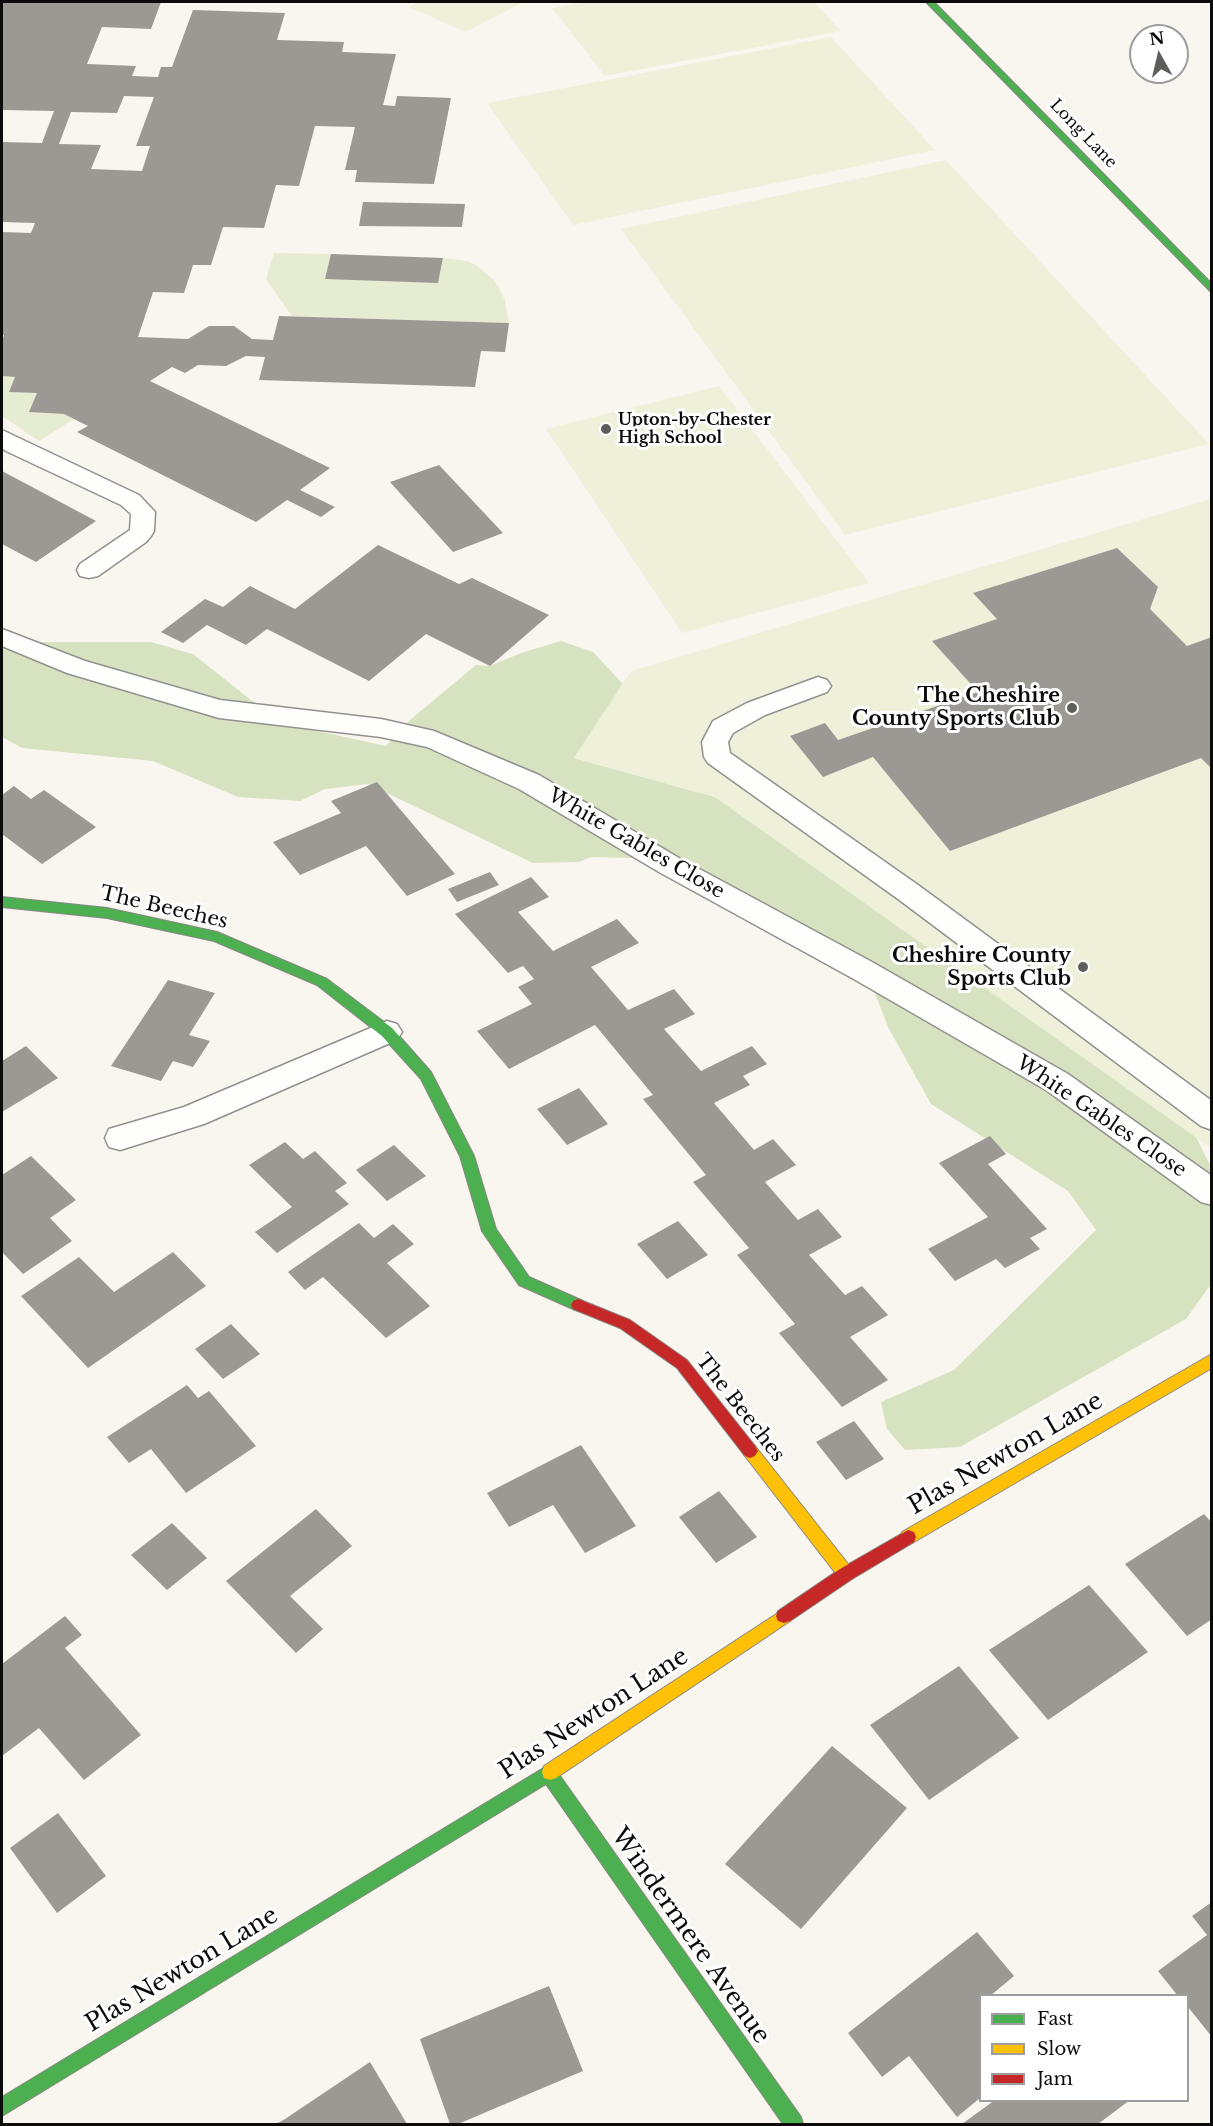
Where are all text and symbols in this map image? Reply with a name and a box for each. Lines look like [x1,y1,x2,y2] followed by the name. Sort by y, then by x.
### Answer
[1129,24,1189,84] north arrow
[1148,27,1166,49] text: N
[1046,96,1120,172] street label: Long Lane
[618,410,771,448] place label: Upton-by-Chester High School
[599,422,613,436] marker: Upton-by-Chester High School
[852,684,1060,731] place label: The Cheshire County Sports Club
[1065,701,1079,715] marker: The Cheshire County Sports Club
[544,784,728,904] street label: White Gables Close
[98,882,230,934] street label: The Beeches
[892,944,1071,991] place label: Cheshire County Sports Club
[1076,960,1090,974] marker: Cheshire County Sports Club
[1011,1051,1191,1183] street label: White Gables Close
[690,1349,790,1467] street label: The Beeches
[904,1387,1108,1521] street label: Plas Newton Lane
[494,1642,694,1786] street label: Plas Newton Lane
[605,1823,775,2049] street label: Windermere Avenue
[81,1901,283,2039] street label: Plas Newton Lane
[979,1994,1189,2102] legend
[1037,2008,1073,2030] text: Fast
[1037,2038,1081,2060] text: Slow
[1037,2068,1073,2090] text: Jam

